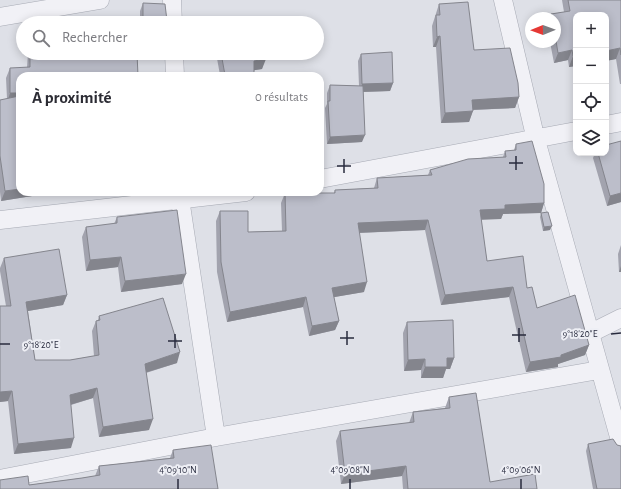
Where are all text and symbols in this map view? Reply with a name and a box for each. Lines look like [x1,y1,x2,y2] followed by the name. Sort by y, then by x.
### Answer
[525,12,561,48] north arrow
[573,12,609,156] map controls
[573,12,609,48] button: +
[16,16,324,60] search box
[30,27,52,49] icon: search
[62,30,127,45] text: Rechercher
[573,48,609,84] button: −
[573,84,609,120] button: locate
[32,89,112,106] text: À proximité
[255,91,308,104] text: 0 résultats
[573,120,609,156] button: layers
[563,329,598,339] text: 9°18'20"E
[24,340,59,350] text: 9°18'20"E
[159,465,197,475] text: 4°09'10"N
[330,465,370,475] text: 4°09'08"N
[502,465,541,475] text: 4°09'06"N

